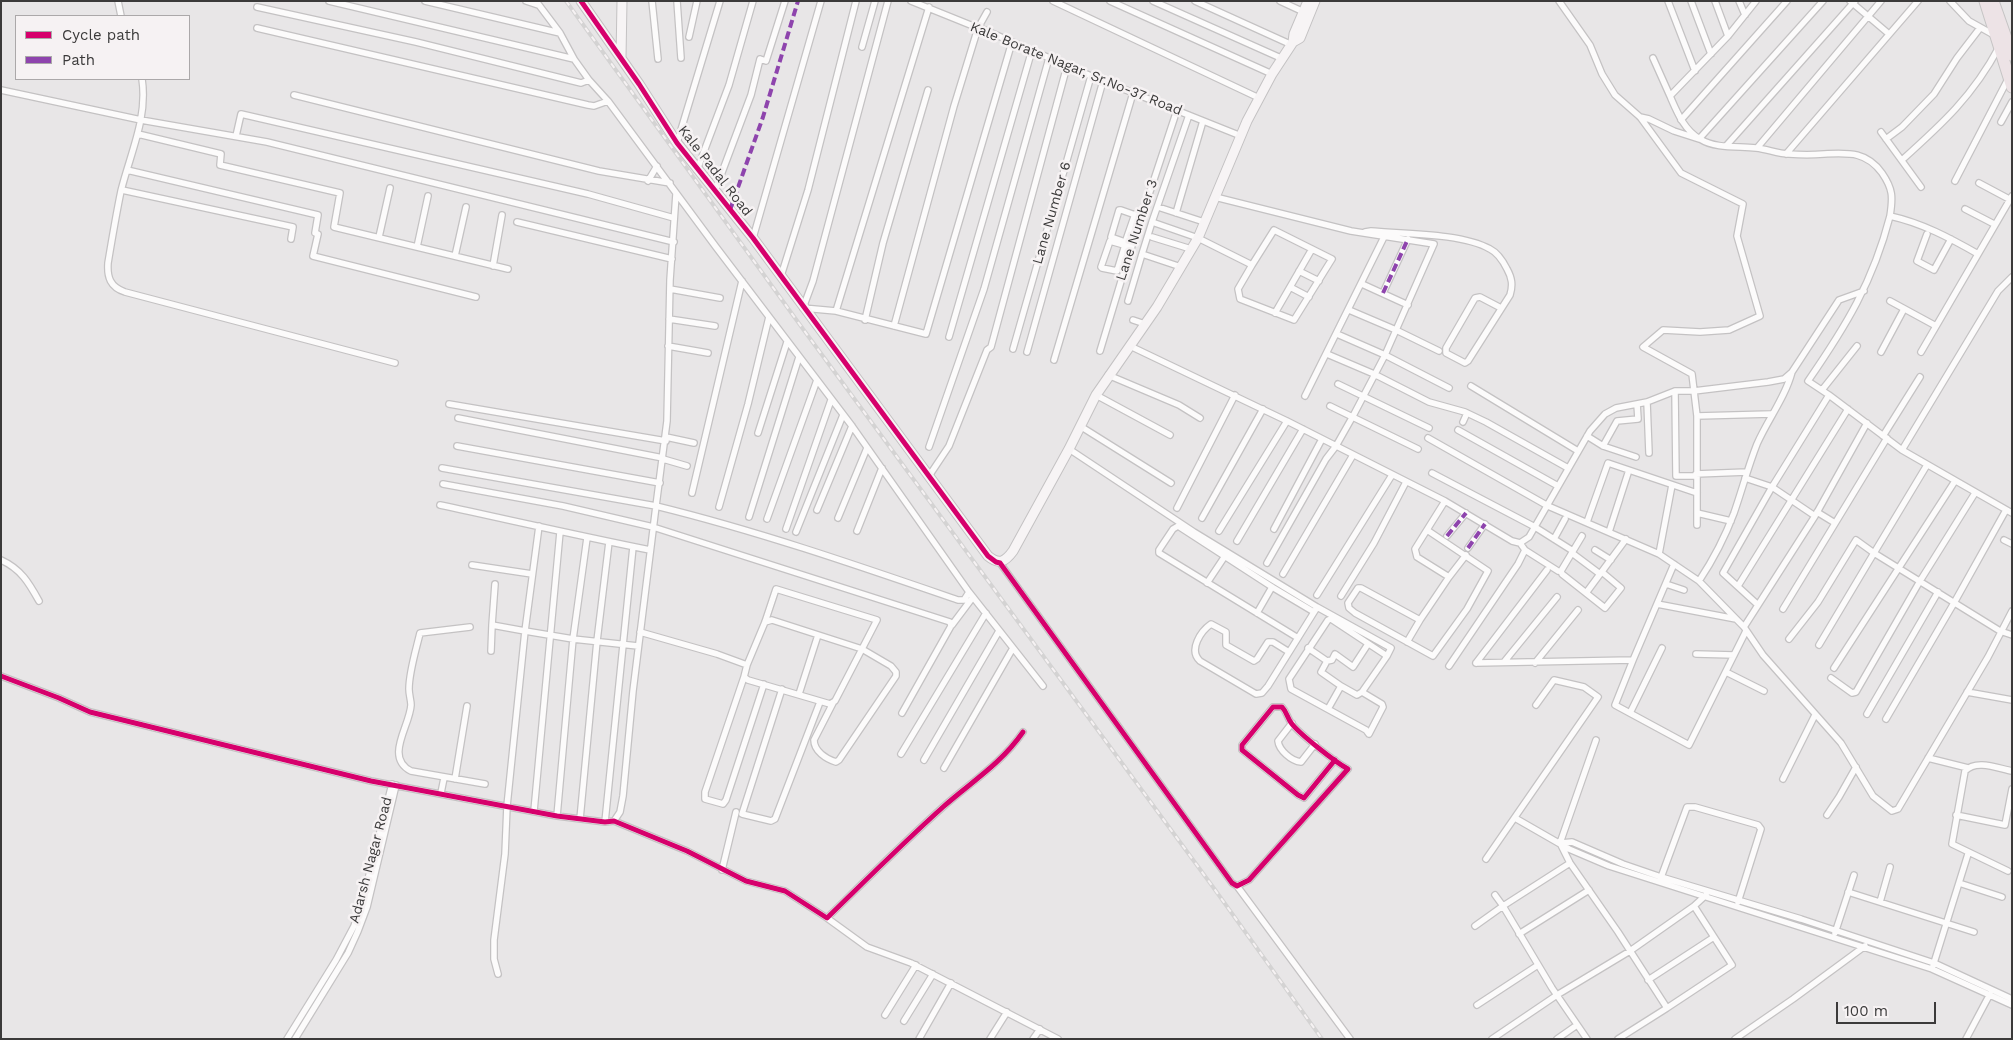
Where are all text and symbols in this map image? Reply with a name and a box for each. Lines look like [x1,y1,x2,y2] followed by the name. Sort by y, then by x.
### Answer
[15,15,190,80] legend
[968,19,1184,119] street label: Kale Borate Nagar, Sr.No-37 Road
[62,26,140,44] text: Cycle path
[62,51,95,69] text: Path
[674,122,756,220] street label: Kale Padal Road
[1029,160,1075,266] street label: Lane Number 6
[1113,177,1161,283] street label: Lane Number 3
[346,795,396,925] street label: Adarsh Nagar Road
[1838,992,1938,1024] scale bar
[1844,1002,1888,1020] text: 100 m

